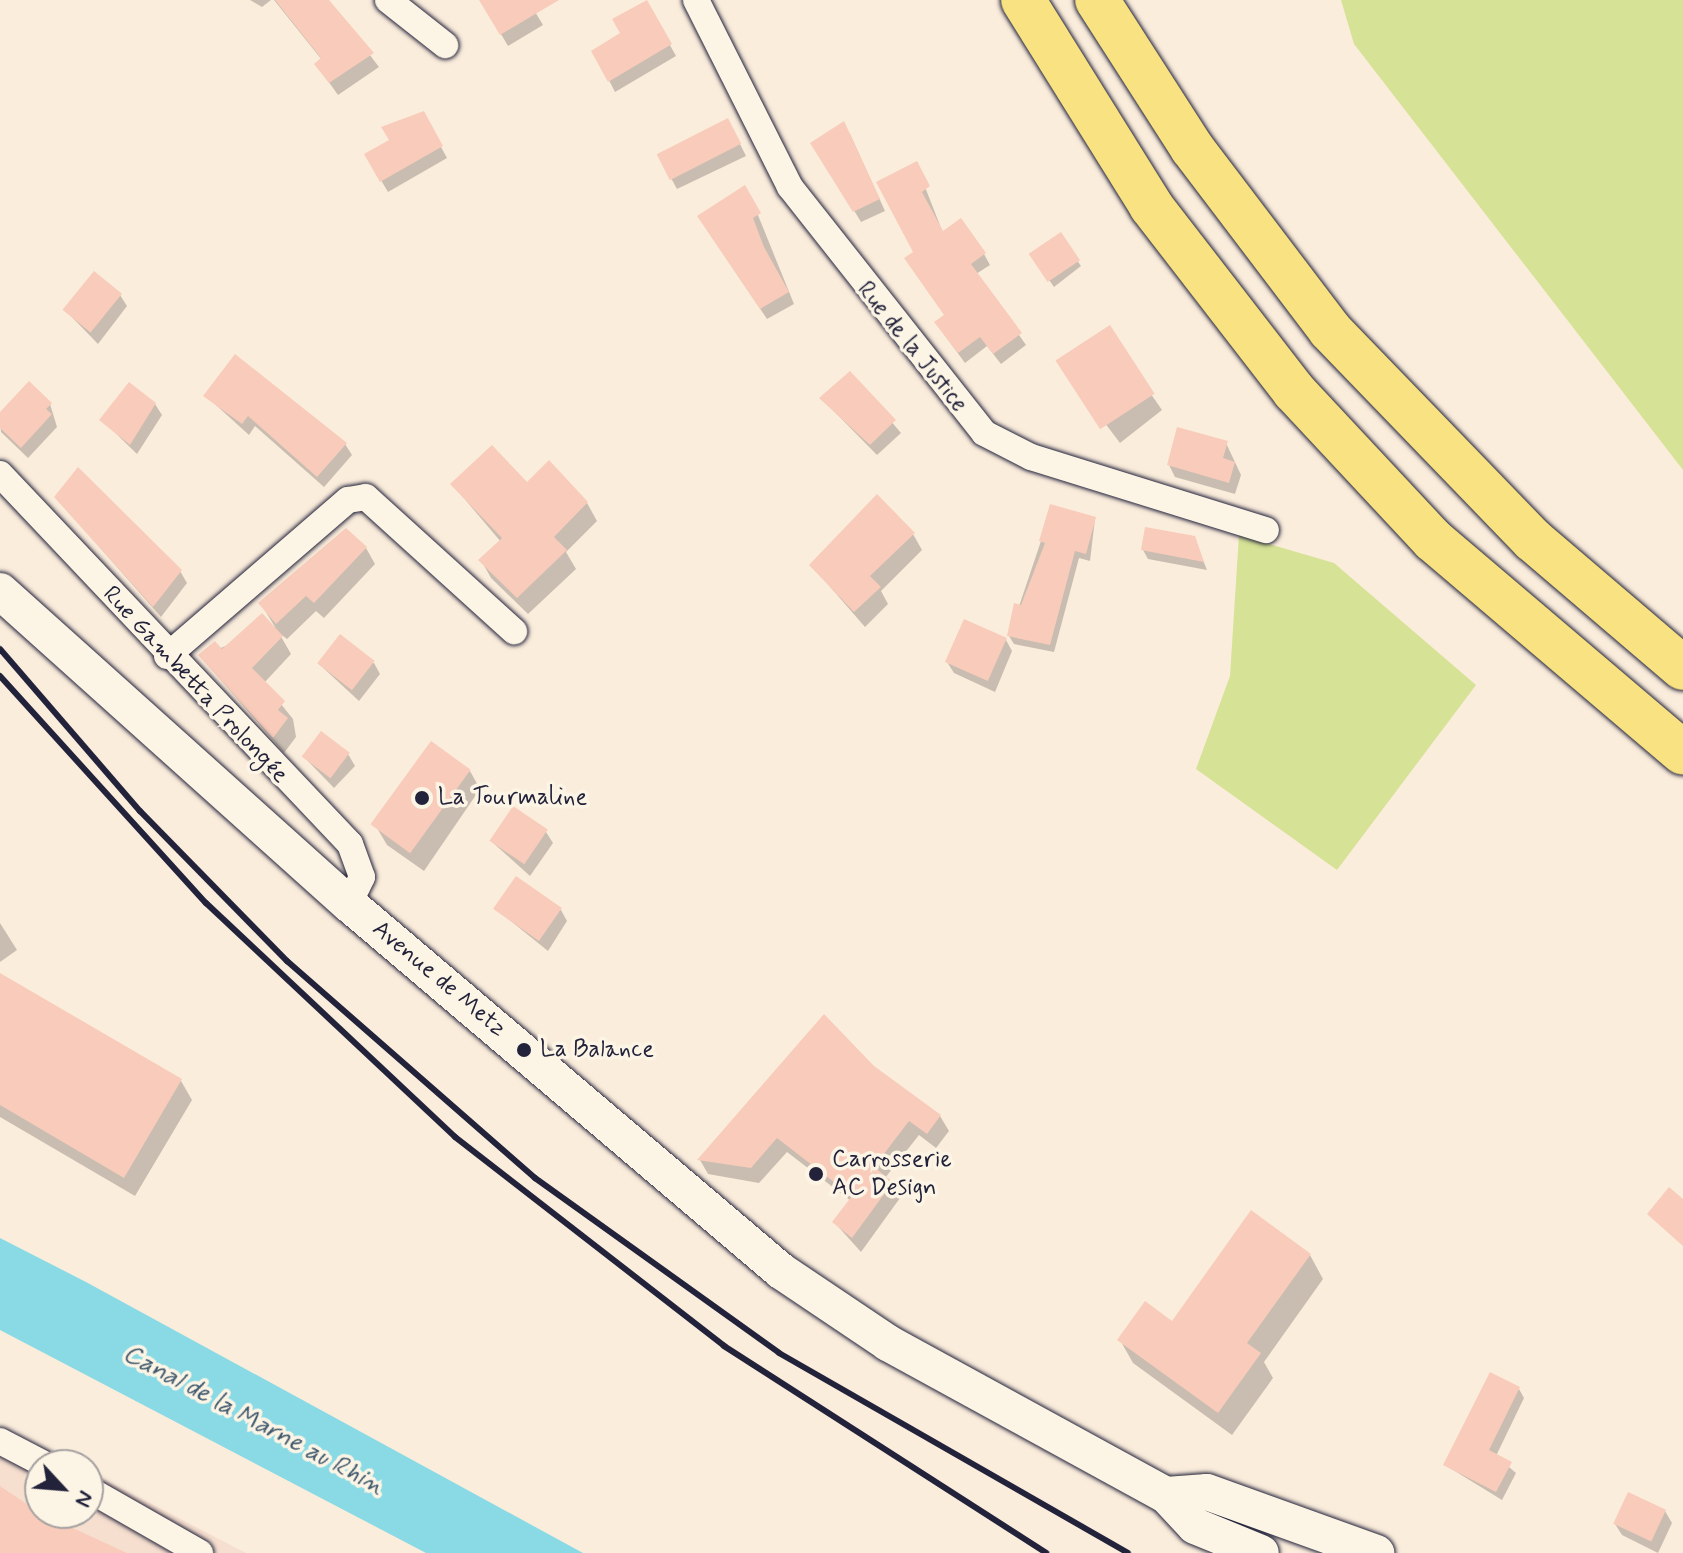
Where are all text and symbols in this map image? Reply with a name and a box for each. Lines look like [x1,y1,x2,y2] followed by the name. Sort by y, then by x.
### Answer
[849,274,975,420] street label: Rue de la Justice
[97,582,293,788] street label: Rue Gambetta Prolongée
[438,784,591,812] place label: La Tourmaline
[413,789,431,807] marker: La Tourmaline
[367,915,511,1043] street label: Avenue de Metz
[540,1036,658,1064] place label: La Balance
[515,1041,533,1059] marker: La Balance
[832,1146,952,1202] place label: Carrosserie AC Design
[807,1165,825,1183] marker: Carrosserie AC Design
[114,1337,392,1505] water label: Canal de la Marne au Rhin
[24,1449,104,1529] north arrow
[68,1486,100,1511] text: N

